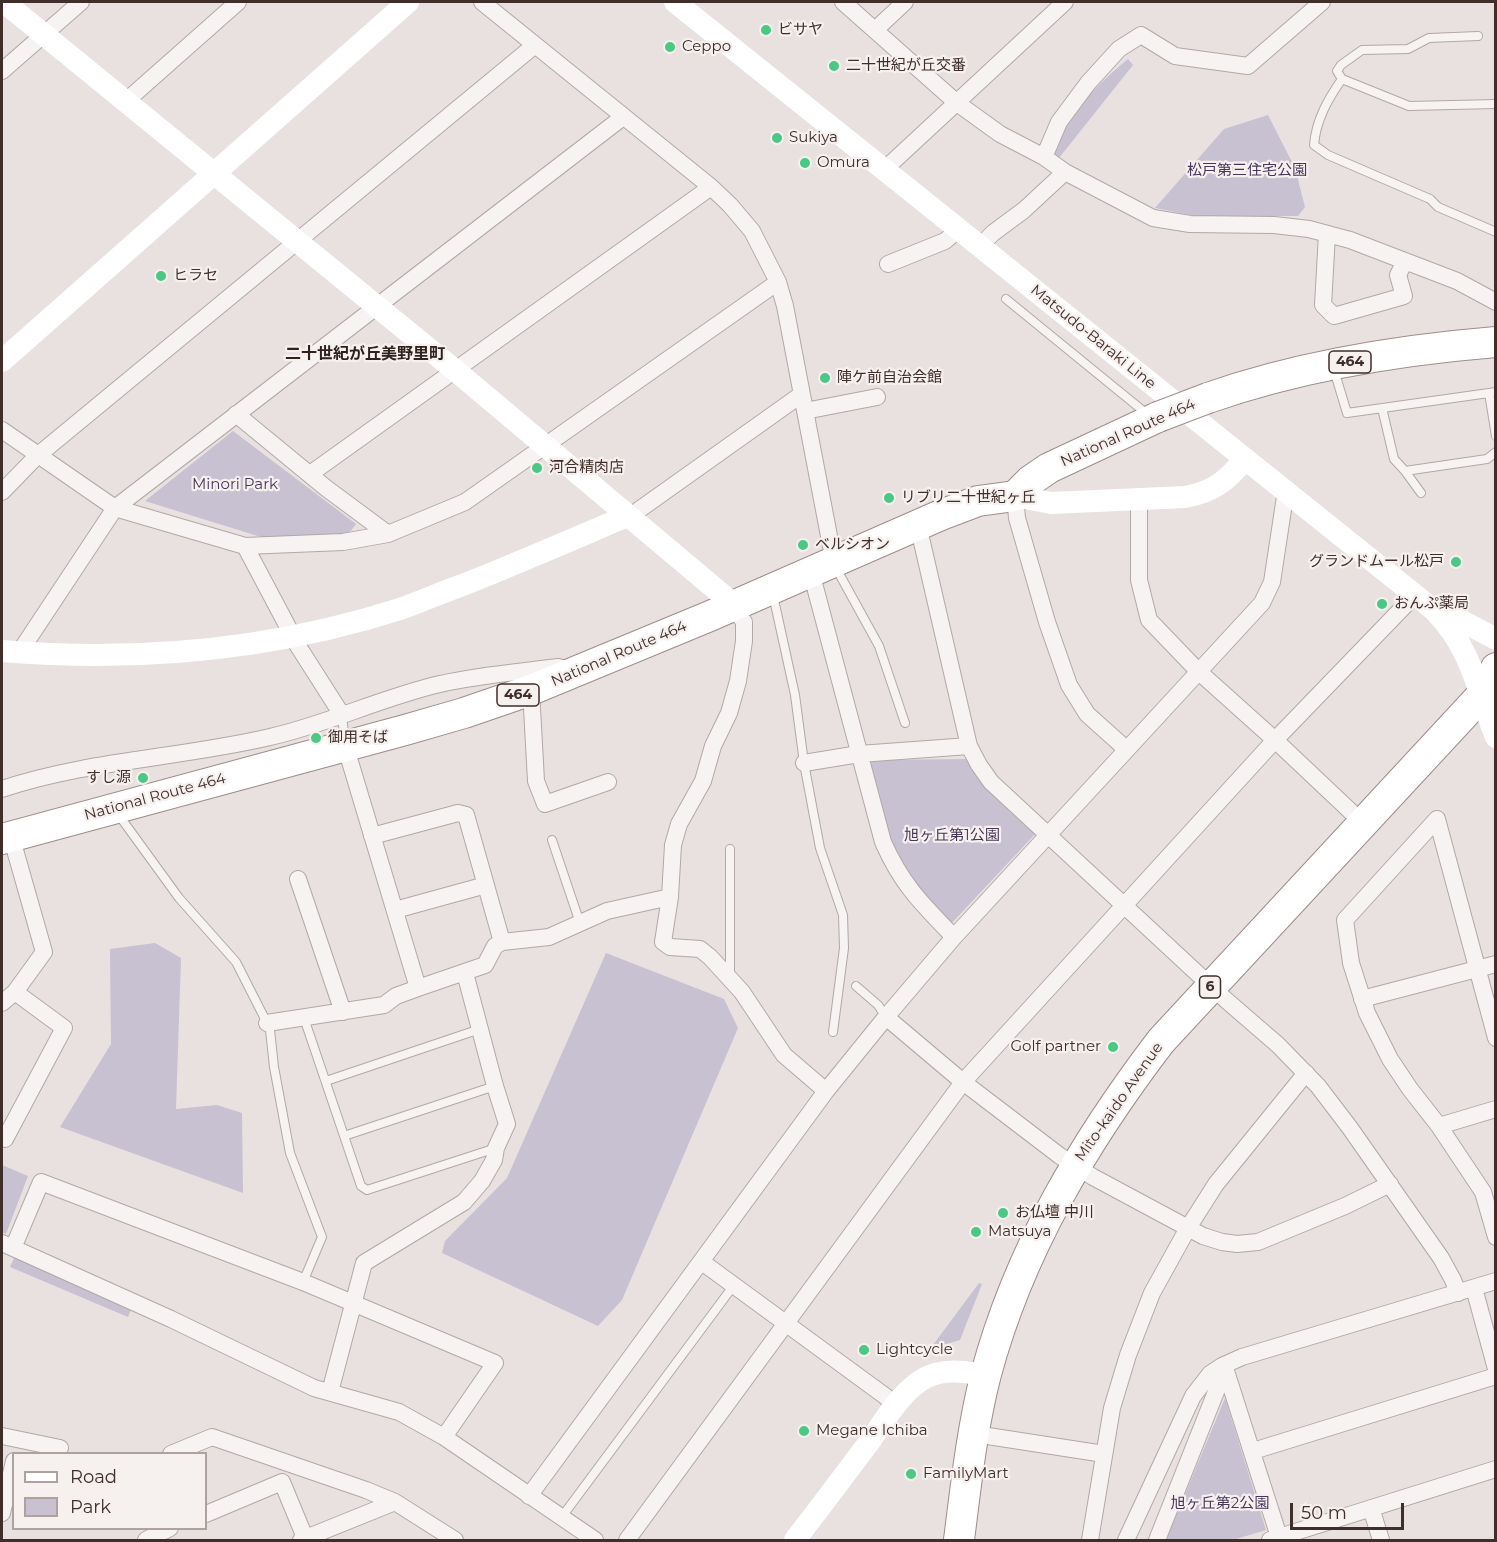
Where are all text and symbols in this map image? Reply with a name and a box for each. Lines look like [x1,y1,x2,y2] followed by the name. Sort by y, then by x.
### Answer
[778,21,823,39] place label: ビサヤ
[759,23,773,37] marker: ビサヤ
[682,38,731,56] place label: Ceppo
[663,40,677,54] marker: Ceppo
[846,57,966,75] place label: 二十世紀が丘交番
[827,59,841,73] marker: 二十世紀が丘交番
[789,129,838,147] place label: Sukiya
[770,131,784,145] marker: Sukiya
[817,154,870,172] place label: Omura
[798,156,812,170] marker: Omura
[1187,162,1307,180] park label: 松戸第三住宅公園
[173,267,218,285] place label: ヒラセ
[154,269,168,283] marker: ヒラセ
[1027,281,1159,393] street label: Matsudo-Baraki Line
[285,344,445,364] district label: 二十世紀が丘美野里町
[1329,351,1371,373] road number: 464
[837,369,942,387] place label: 陣ケ前自治会館
[818,371,832,385] marker: 陣ケ前自治会館
[1058,395,1198,471] street label: National Route 464
[549,459,624,477] place label: 河合精肉店
[530,461,544,475] marker: 河合精肉店
[192,476,278,494] park label: Minori Park
[901,489,1036,507] place label: リブリ二十世紀ヶ丘
[882,491,896,505] marker: リブリ二十世紀ヶ丘
[815,536,890,554] place label: ベルシオン
[796,538,810,552] marker: ベルシオン
[1309,553,1444,571] place label: グランドムール松戸
[1449,555,1463,569] marker: グランドムール松戸
[1394,595,1469,613] place label: おんぷ薬局
[1375,597,1389,611] marker: おんぷ薬局
[548,617,690,691] street label: National Route 464
[497,684,539,706] road number: 464
[328,729,388,747] place label: 御用そば
[309,731,323,745] marker: 御用そば
[82,769,228,825] street label: National Route 464
[86,769,131,787] place label: すし源
[136,771,150,785] marker: すし源
[904,827,1000,845] park label: 旭ヶ丘第1公園
[1200,976,1220,998] road number: 6
[1010,1038,1101,1056] place label: Golf partner
[1071,1039,1167,1165] street label: Mito-kaido Avenue
[1106,1040,1120,1054] marker: Golf partner
[1015,1204,1094,1222] place label: お仏壇 中川
[996,1206,1010,1220] marker: お仏壇 中川
[988,1223,1051,1241] place label: Matsuya
[969,1225,983,1239] marker: Matsuya
[876,1341,953,1359] place label: Lightcycle
[857,1343,871,1357] marker: Lightcycle
[816,1422,928,1440] place label: Megane Ichiba
[797,1424,811,1438] marker: Megane Ichiba
[12,1452,207,1530] legend
[923,1465,1009,1483] place label: FamilyMart
[70,1466,117,1488] text: Road
[904,1467,918,1481] marker: FamilyMart
[1293,1491,1407,1529] scale bar
[1171,1495,1269,1513] park label: 旭ヶ丘第2公園
[70,1496,111,1518] text: Park
[1301,1502,1347,1524] text: 50 m

